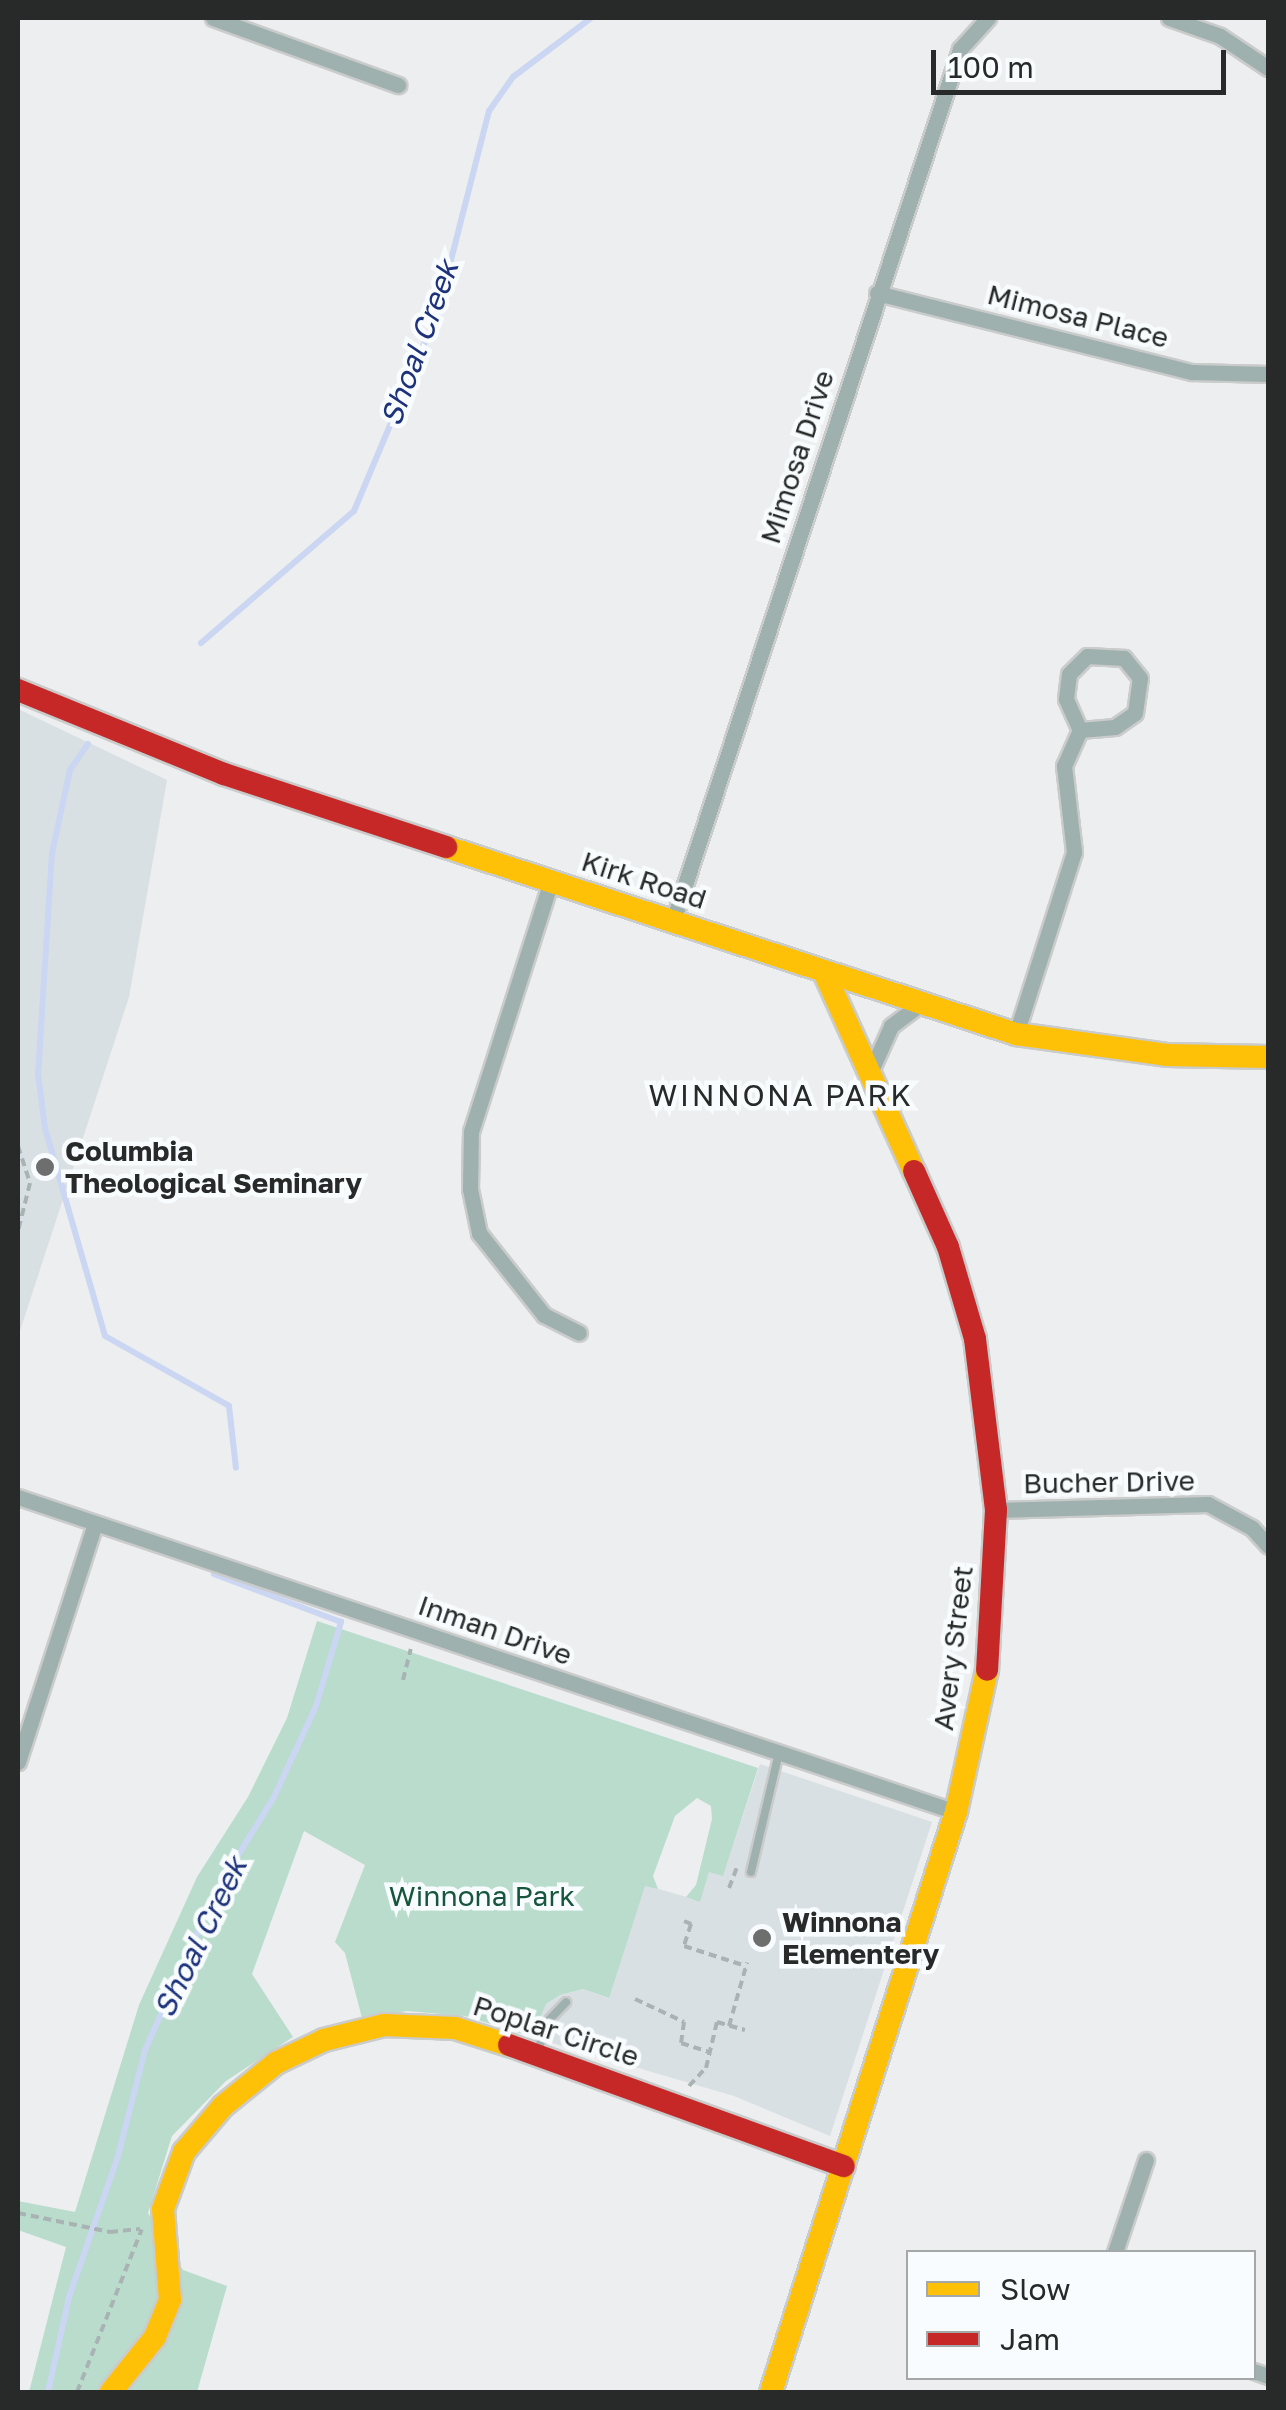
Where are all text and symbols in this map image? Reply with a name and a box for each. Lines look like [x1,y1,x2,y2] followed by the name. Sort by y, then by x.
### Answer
[936,30,1231,92] scale bar
[948,49,1034,85] text: 100 m
[372,255,466,431] water label: Shoal Creek
[984,277,1172,355] street label: Mimosa Place
[753,366,841,548] street label: Mimosa Drive
[577,844,711,916] street label: Kirk Road
[649,1077,913,1113] district label: WINNONA PARK
[65,1134,362,1200] place label: Columbia Theological Seminary
[34,1156,56,1178] marker: Columbia Theological Seminary
[1023,1464,1195,1500] street label: Bucher Drive
[926,1564,980,1732] street label: Avery Street
[414,1588,576,1672] street label: Inman Drive
[146,1851,254,2023] water label: Shoal Creek
[389,1879,575,1913] park label: Winnona Park
[782,1905,939,1971] place label: Winnona Elementery
[751,1927,773,1949] marker: Winnona Elementery
[469,1988,643,2074] street label: Poplar Circle
[906,2250,1256,2380] legend
[1000,2271,1071,2307] text: Slow
[1000,2321,1060,2357] text: Jam

